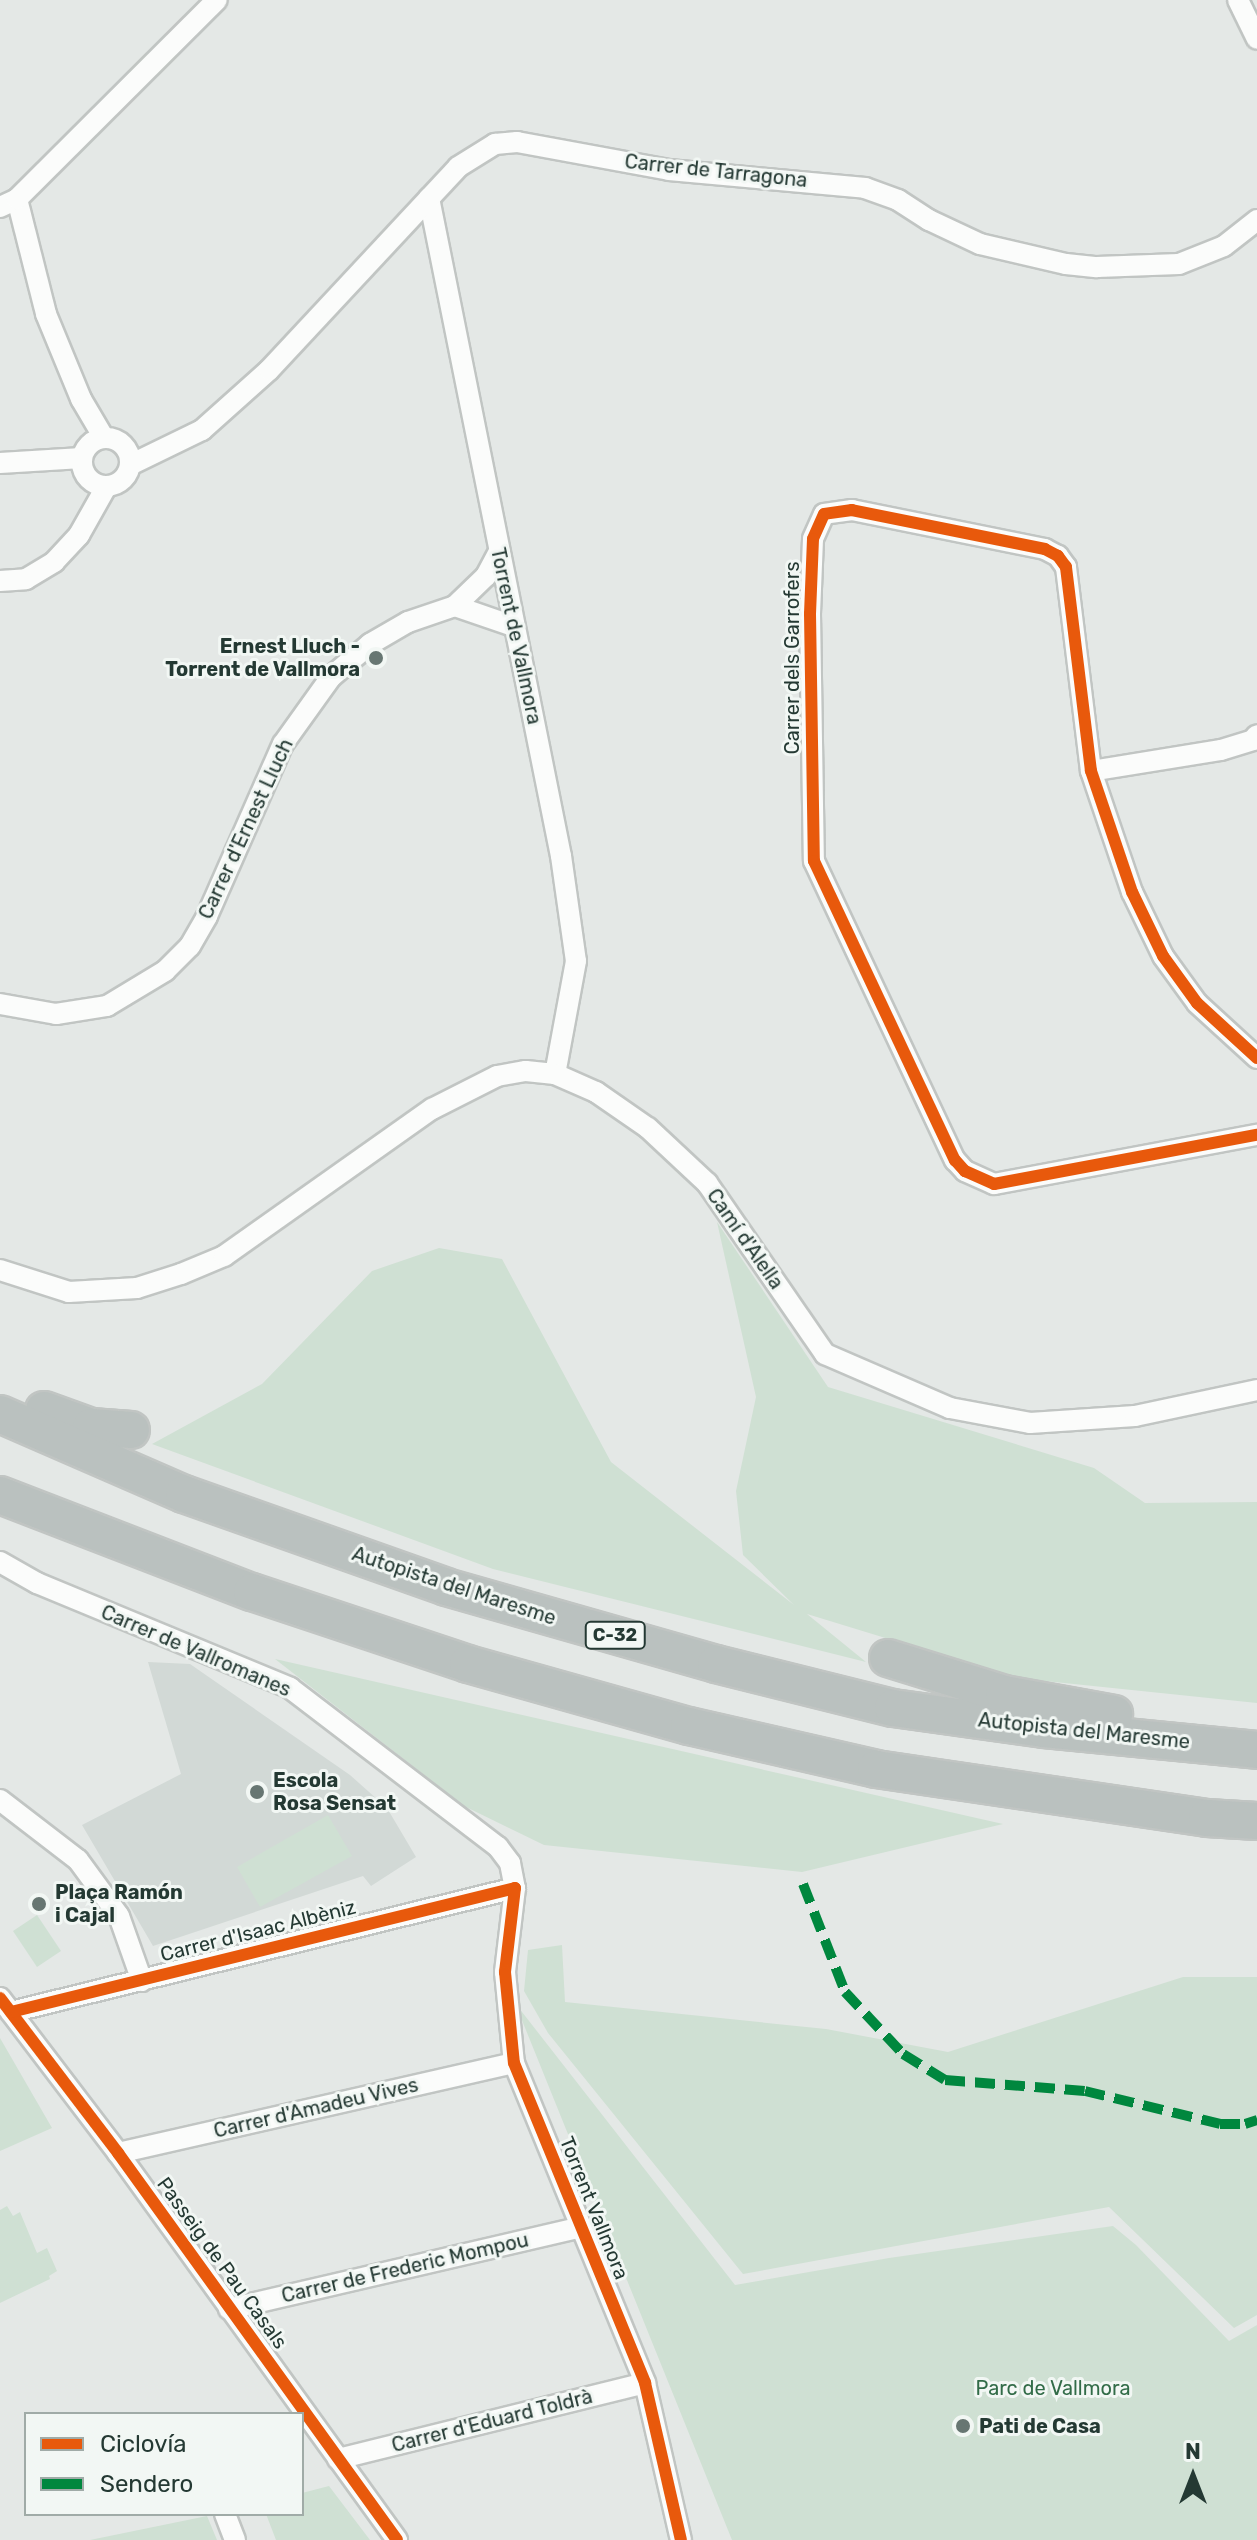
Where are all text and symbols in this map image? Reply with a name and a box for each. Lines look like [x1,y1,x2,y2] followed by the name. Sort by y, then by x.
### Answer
[623,149,809,193] street label: Carrer de Tarragona
[485,545,547,727] street label: Torrent de Vallmora
[780,561,804,755] street label: Carrer dels Garrofers
[165,634,360,681] place label: Ernest Lluch - Torrent de Vallmora
[367,649,385,667] marker: Ernest Lluch - Torrent de Vallmora
[194,735,298,923] street label: Carrer d'Ernest Lluch
[702,1184,788,1294] street label: Camí d'Alella
[349,1542,559,1630] street label: Autopista del Maresme
[97,1600,295,1702] street label: Carrer de Vallromanes
[583,1621,647,1649] road number: C-32
[977,1708,1191,1754] street label: Autopista del Maresme
[273,1768,396,1815] place label: Escola Rosa Sensat
[248,1783,266,1801] marker: Escola Rosa Sensat
[55,1880,183,1927] place label: Plaça Ramón i Cajal
[30,1895,48,1913] marker: Plaça Ramón i Cajal
[157,1895,359,1967] street label: Carrer d'Isaac Albèniz
[211,2073,421,2143] street label: Carrer d'Amadeu Vives
[554,2133,634,2283] street label: Torrent Vallmora
[152,2173,292,2353] street label: Passeig de Pau Casals
[279,2228,531,2308] street label: Carrer de Frederic Mompou
[975,2376,1131,2400] park label: Parc de Vallmora
[389,2384,595,2458] street label: Carrer d'Eduard Toldrà
[24,2412,304,2516] legend
[979,2414,1101,2438] place label: Pati de Casa
[954,2417,972,2435] marker: Pati de Casa
[100,2430,187,2458] text: Ciclovía
[1153,2436,1233,2516] north arrow
[1185,2438,1201,2465] text: N
[100,2470,193,2498] text: Sendero

